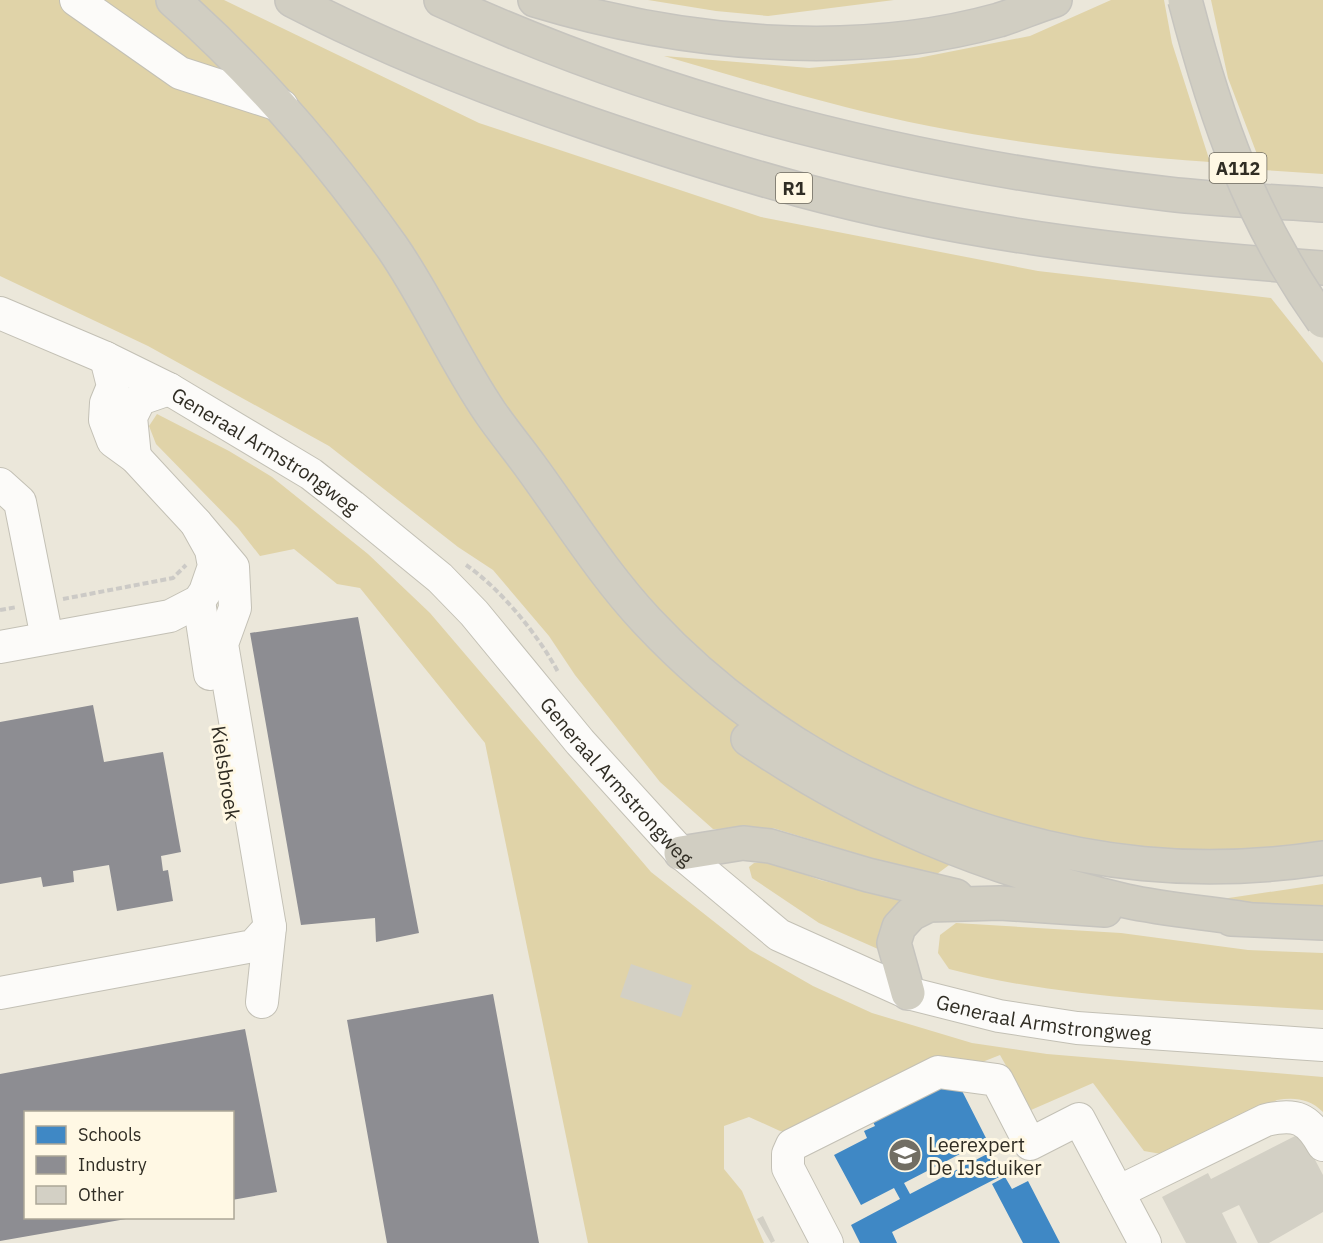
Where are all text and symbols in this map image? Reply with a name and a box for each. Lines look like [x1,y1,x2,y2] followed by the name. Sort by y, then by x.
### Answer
[1210,153,1266,183] road number: A112
[776,173,812,203] road number: R1
[167,380,365,520] street label: Generaal Armstrongweg
[535,691,700,872] street label: Generaal Armstrongweg
[205,724,247,823] street label: Kielsbroek
[933,987,1153,1047] street label: Generaal Armstrongweg
[24,1111,234,1219] legend
[78,1123,142,1146] text: Schools
[928,1131,1042,1181] place label: Leerexpert De IJsduiker
[887,1137,923,1173] school or university icon: Leerexpert De IJsduiker
[78,1153,147,1176] text: Industry
[78,1183,124,1206] text: Other

